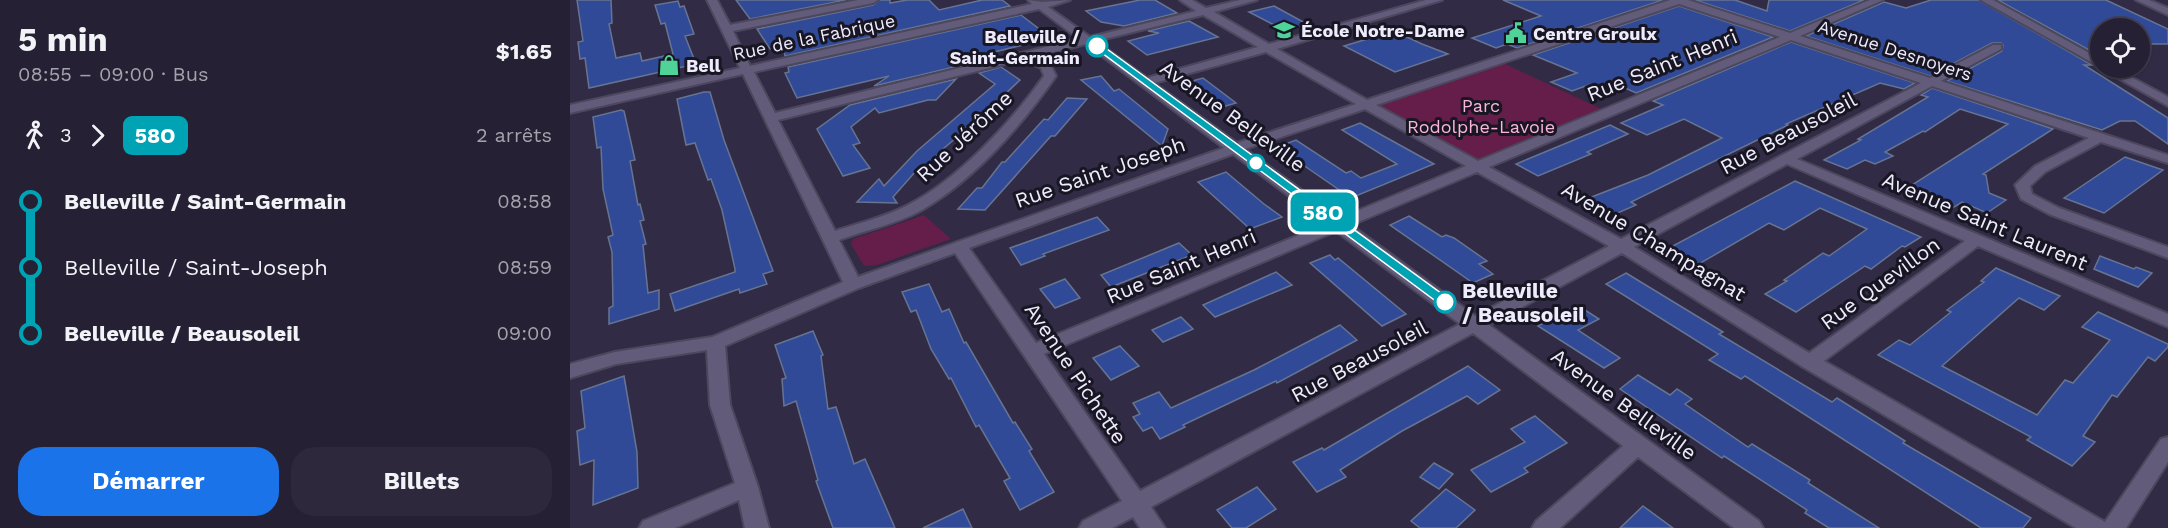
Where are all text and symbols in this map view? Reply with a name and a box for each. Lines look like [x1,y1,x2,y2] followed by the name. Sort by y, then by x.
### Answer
[731,10,897,64] street label: Rue de la Fabrique
[1815,15,1975,85] street label: Avenue Desnoyers
[1272,18,1296,42] school or university icon: École Notre-Dame
[2090,18,2150,78] map controls
[2090,18,2150,78] button: locate
[18,20,108,59] text: 5 min
[1301,20,1465,41] place label: École Notre-Dame
[1504,21,1528,45] public building icon: Centre Groulx
[1533,23,1657,44] place label: Centre Groulx
[1583,23,1741,107] street label: Rue Saint Henri
[950,26,1081,68] place label: Belleville / Saint-Germain
[1086,35,1108,57] marker: Belleville / Saint-Germain
[496,39,552,64] text: $1.65
[657,53,681,77] shop icon: Bell
[686,55,721,76] place label: Bell
[1156,55,1310,177] street label: Avenue Belleville
[18,62,209,86] text: 08:55 – 09:00 · Bus
[911,85,1017,187] street label: Rue Jérôme
[1716,86,1861,179] street label: Rue Beausoleil
[1407,95,1555,137] park label: Parc Rodolphe-Lavoie
[18,119,51,152] icon: walk
[81,119,114,152] icon: forward
[60,123,72,147] text: 3
[135,123,176,148] text: 58O
[476,123,552,147] text: 2 arrêts
[1011,131,1189,213] street label: Rue Saint Joseph
[1247,154,1265,172] unlabelled marker
[1879,166,2091,276] street label: Avenue Saint Laurent
[1557,176,1751,306] street label: Avenue Champagnat
[64,189,346,214] text: Belleville / Saint-Germain
[497,189,552,213] text: 08:58
[1288,192,1358,232] line badge: 58O
[1303,200,1343,225] text: 58O
[1102,223,1260,309] street label: Rue Saint Henri
[1815,231,1945,335] street label: Rue Quevillon
[64,255,328,280] text: Belleville / Saint-Joseph
[497,255,552,279] text: 08:59
[1462,278,1585,327] place label: Belleville / Beausoleil
[1434,291,1456,313] marker: Belleville / Beausoleil
[1020,298,1132,448] street label: Avenue Pichette
[1287,314,1432,407] street label: Rue Beausoleil
[64,321,300,346] text: Belleville / Beausoleil
[496,321,552,345] text: 09:00
[1547,343,1701,465] street label: Avenue Belleville
[18,447,279,516] button: Démarrer
[291,447,552,516] button: Billets

